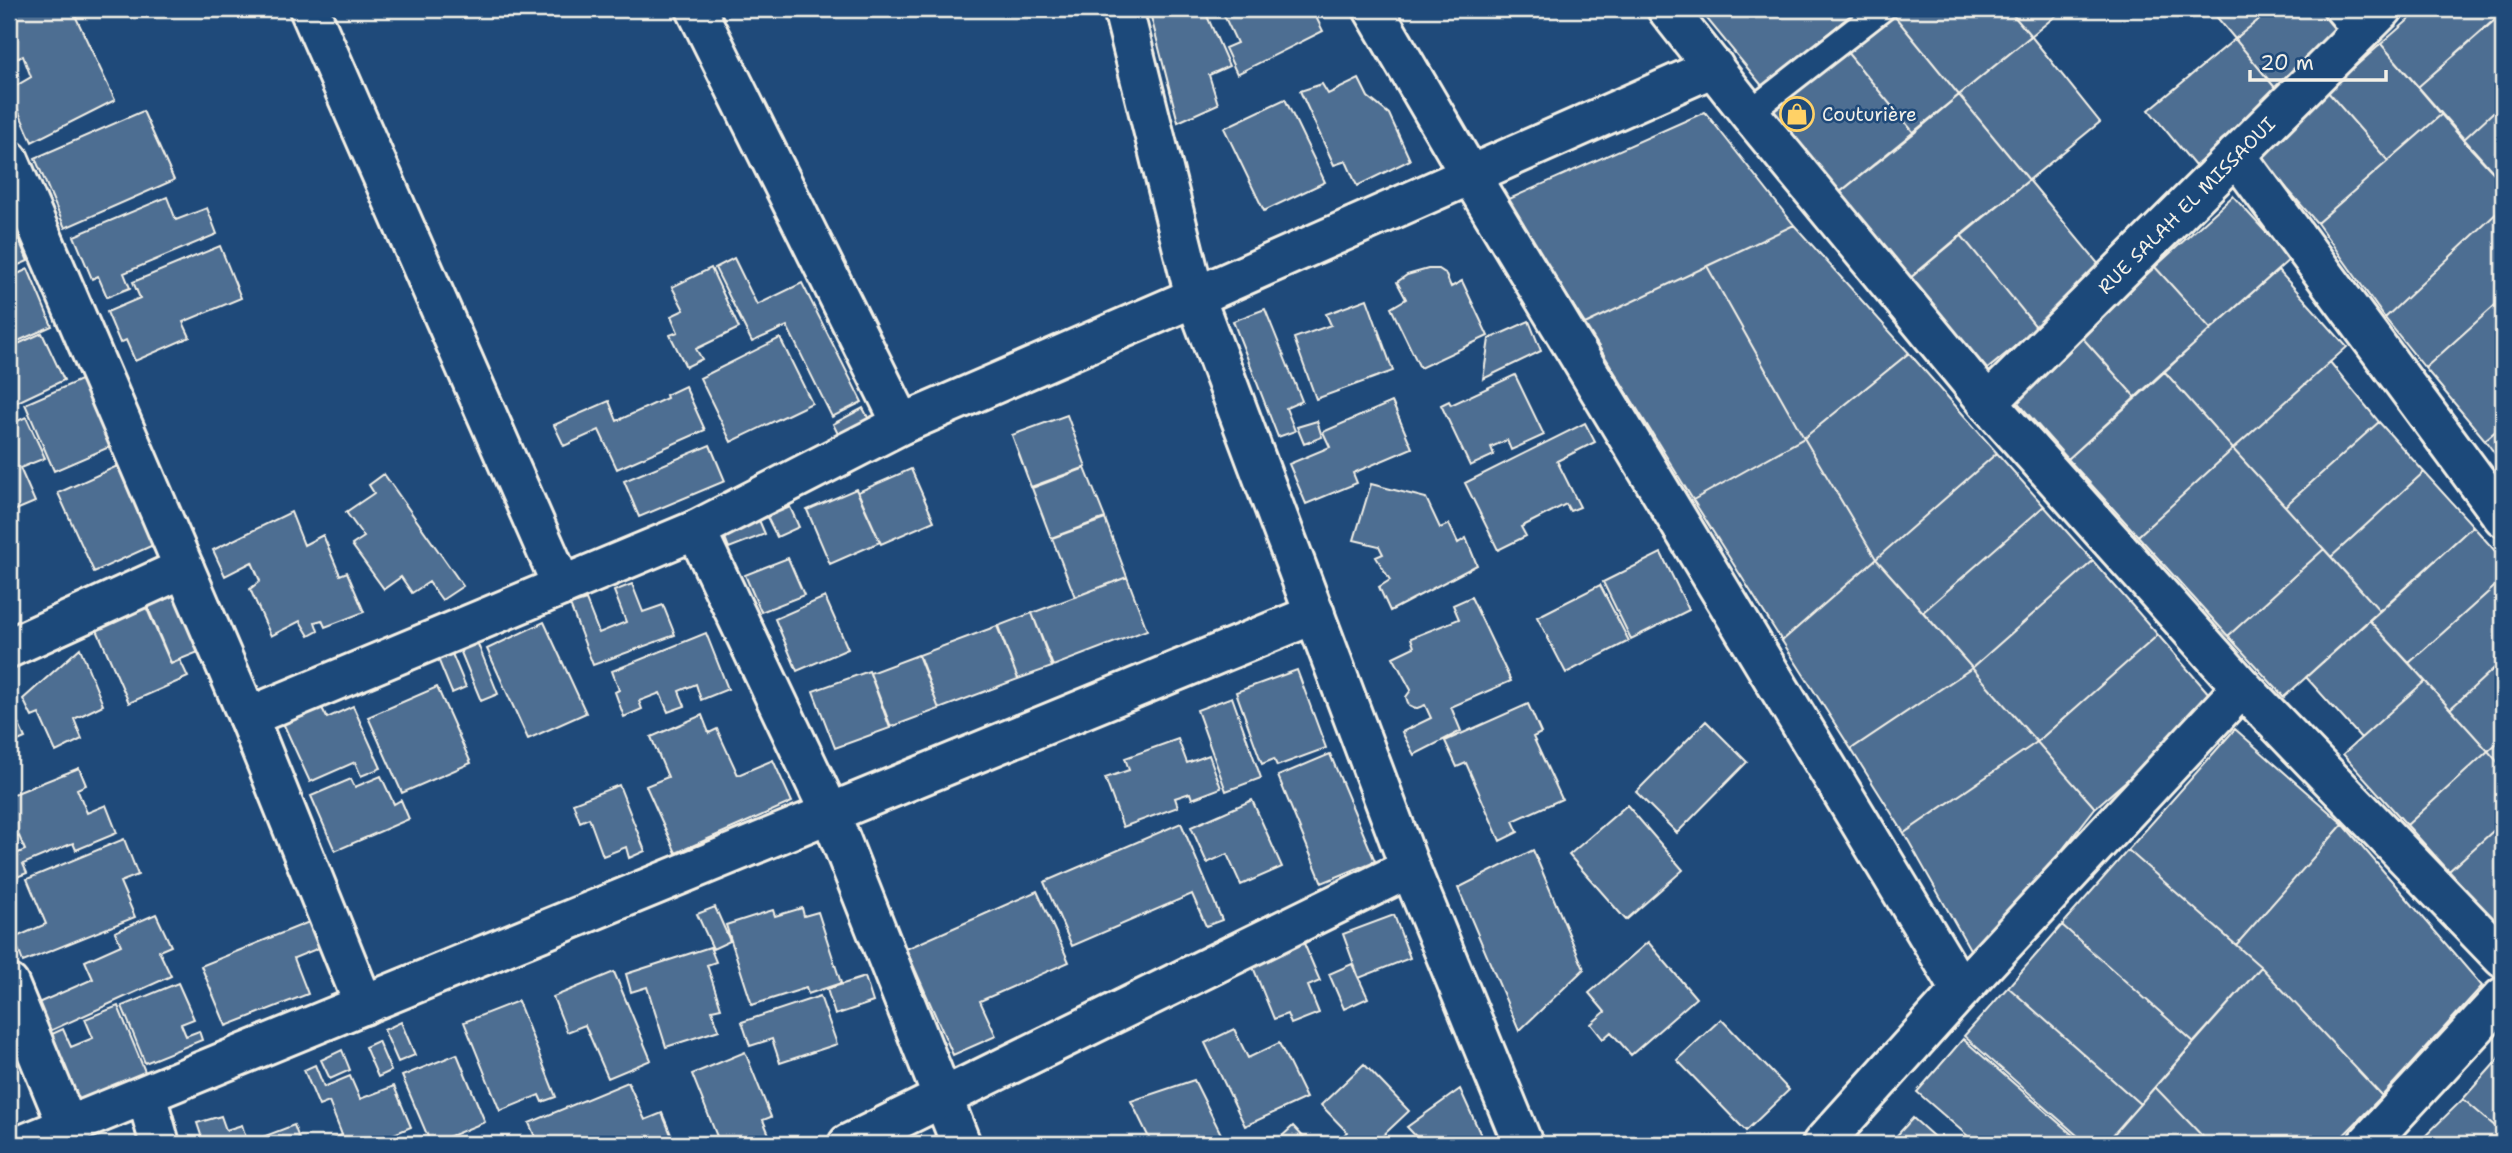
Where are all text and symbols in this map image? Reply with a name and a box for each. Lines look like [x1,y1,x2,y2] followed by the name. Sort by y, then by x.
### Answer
[2250,38,2386,82] scale bar
[2260,49,2314,77] text: 20 m
[1778,95,1816,133] shop icon: Couturière
[1822,102,1917,127] place label: Couturière
[2093,112,2281,299] street label: RUE SALAH EL MISSAOUI

